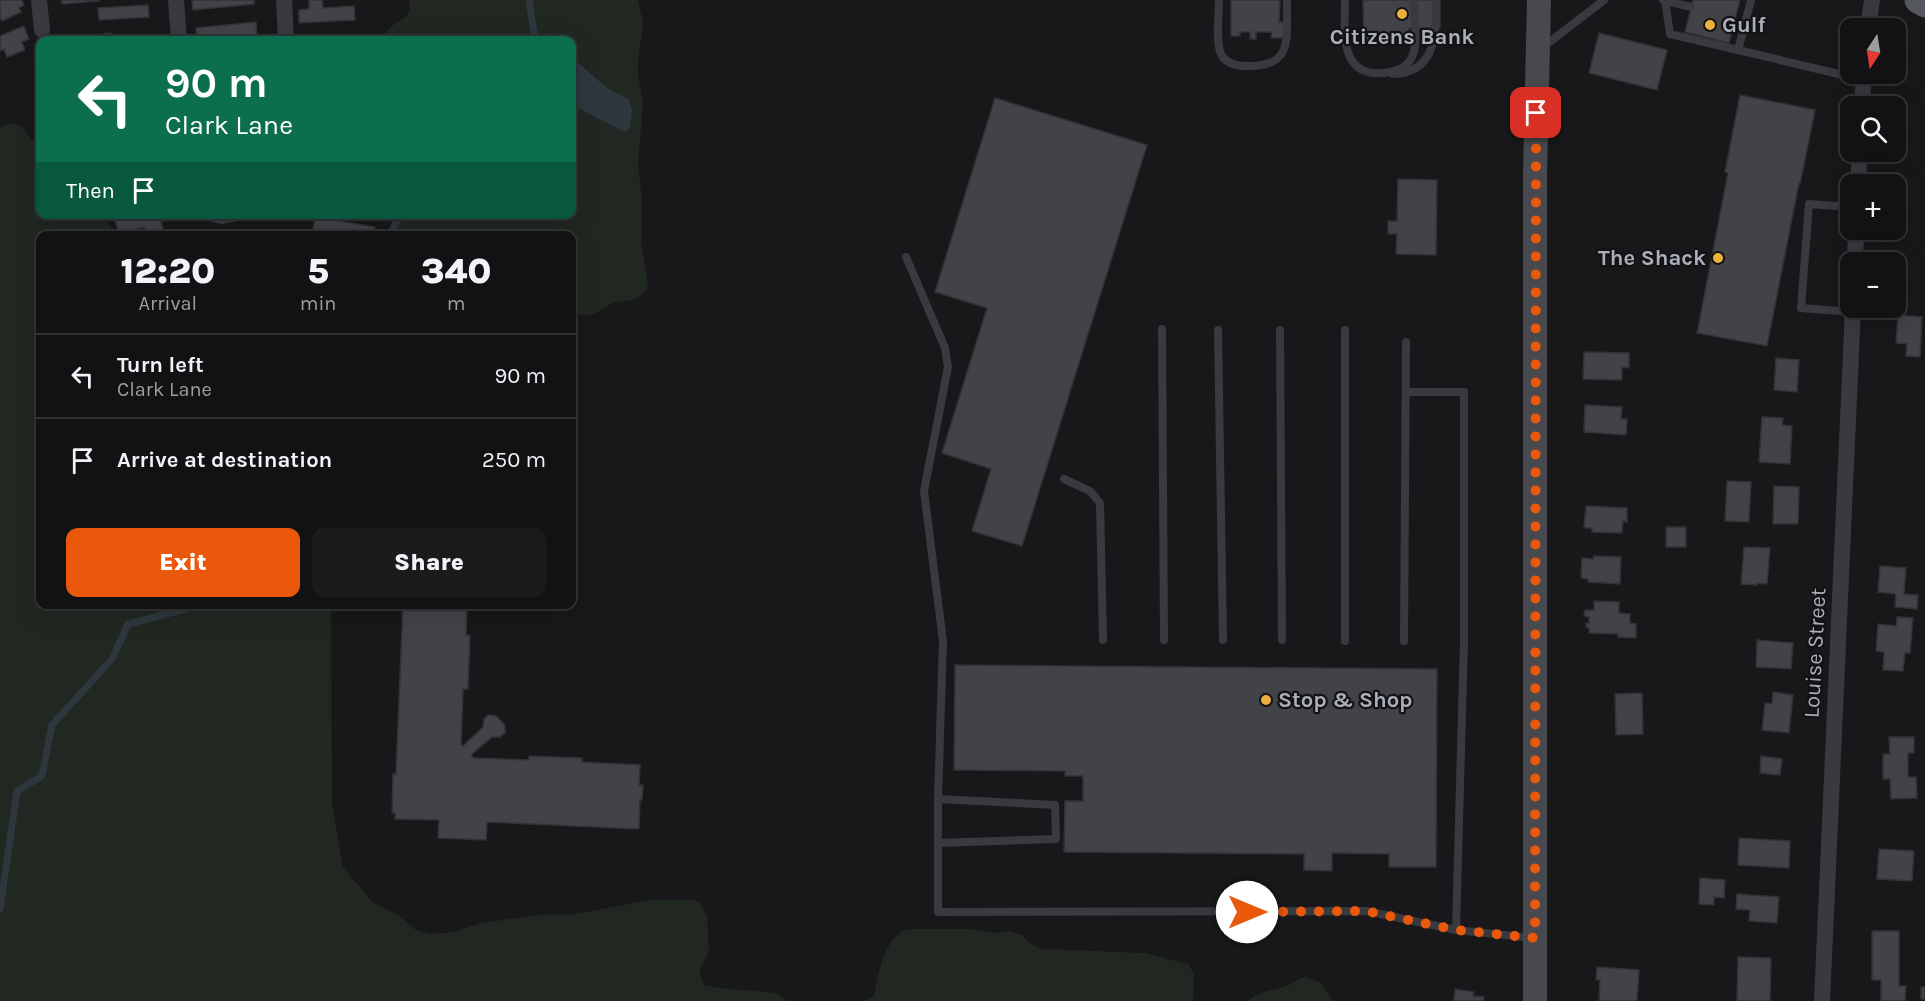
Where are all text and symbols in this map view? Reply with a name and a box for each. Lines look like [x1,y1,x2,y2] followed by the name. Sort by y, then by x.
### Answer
[1395,7,1409,21] marker: Citizens Bank
[1722,12,1766,38] place label: Gulf
[1703,18,1717,32] marker: Gulf
[1840,18,1906,84] north arrow
[1840,18,1906,318] map controls
[1330,24,1474,50] place label: Citizens Bank
[165,58,268,108] text: 90 m
[66,60,144,138] icon: left
[1510,87,1561,138] pin
[1519,96,1552,129] icon: arrive
[1840,96,1906,162] button: search
[165,109,293,141] text: Clark Lane
[127,174,160,207] icon: arrive
[1840,174,1906,240] button: +
[66,178,115,204] text: Then
[1598,245,1706,271] place label: The Shack
[120,250,215,292] text: 12:20
[307,250,329,292] text: 5
[421,250,492,292] text: 340
[1711,251,1725,265] marker: The Shack
[1840,252,1906,318] button: −
[139,292,197,315] text: Arrival
[300,292,336,315] text: min
[447,292,466,315] text: m
[117,352,204,378] text: Turn left
[66,360,99,393] icon: left
[494,363,546,389] text: 90 m
[117,378,212,401] text: Clark Lane
[66,444,99,477] icon: arrive
[117,447,332,473] text: Arrive at destination
[482,447,546,473] text: 250 m
[66,528,300,597] button: Exit
[312,528,546,597] button: Share
[1799,587,1831,719] street label: Louise Street
[1278,687,1413,713] place label: Stop & Shop
[1259,693,1273,707] marker: Stop & Shop
[1215,880,1279,944] position arrow

